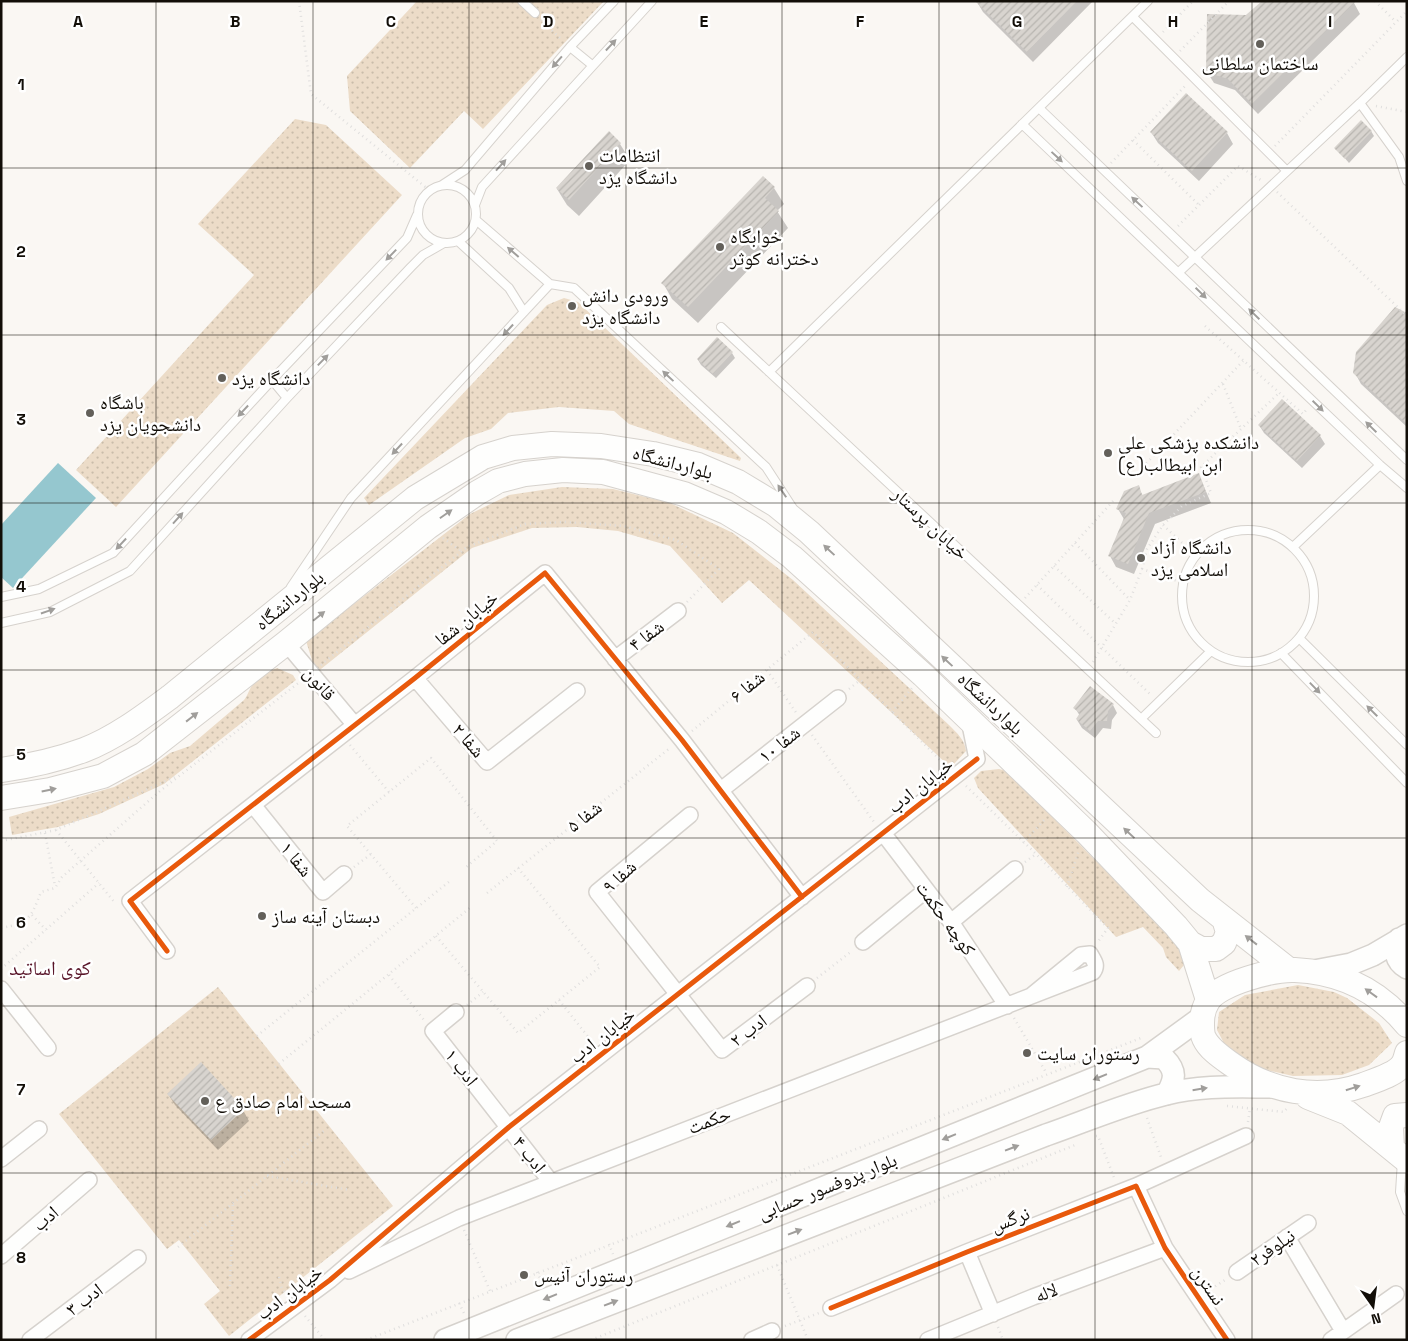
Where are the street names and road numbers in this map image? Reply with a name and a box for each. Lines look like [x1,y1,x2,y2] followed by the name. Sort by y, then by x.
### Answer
[630,440,716,485] street label: بلواردانشگاه
[886,481,974,565] street label: خیابان پرستار
[250,565,329,636] street label: بلواردانشگاه
[430,585,503,652] street label: خیابان شفا
[624,614,669,657] street label: شفا ۴
[298,661,341,706] street label: قانون
[725,665,770,708] street label: شفا ۶
[952,666,1029,741] street label: بلواردانشگاه
[447,718,491,763] street label: شفا ۲
[753,720,805,769] street label: شفا ۱۰
[882,752,958,819] street label: خیابان ادب
[562,795,607,838] street label: شفا ۵
[275,837,318,882] street label: شفا ۱
[597,854,642,898] street label: شفا ۹
[910,876,981,961] street label: کوچه حکمت
[564,1002,640,1069] street label: خیابان ادب
[725,1008,772,1053] street label: ادب ۲
[439,1044,484,1091] street label: ادب ۱
[684,1101,734,1140] street label: حکمت
[507,1131,552,1178] street label: ادب ۴
[754,1147,901,1226] street label: بلوار پروفسور حسابی
[27,1200,64,1237] street label: ادب
[987,1201,1033,1238] street label: نرگس
[1245,1223,1300,1272] street label: نیلوفر۲
[251,1259,328,1326] street label: خیابان ادب
[1186,1260,1231,1310] street label: نسترن
[61,1277,108,1322] street label: ادب ۳
[1031,1277,1061,1308] street label: لاله

